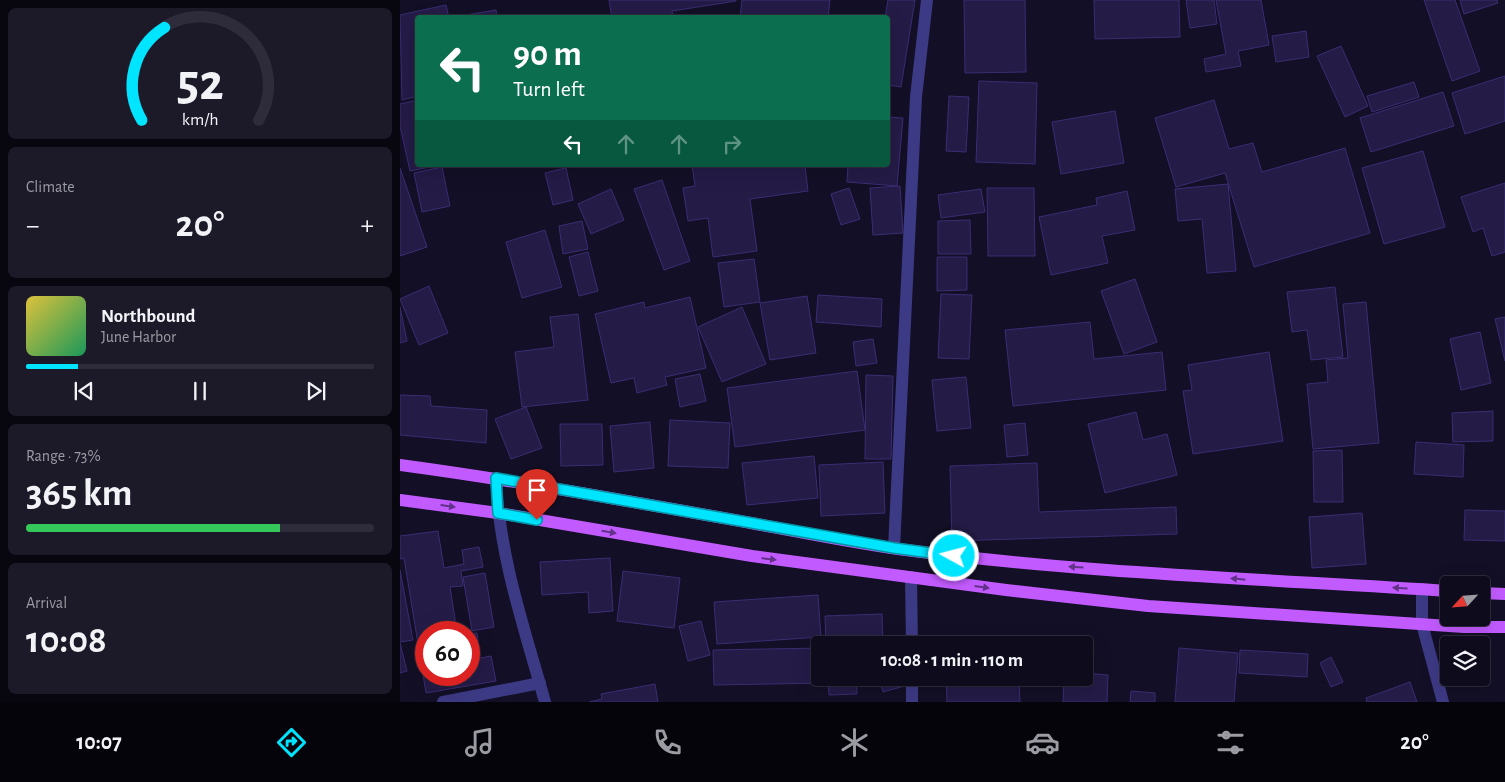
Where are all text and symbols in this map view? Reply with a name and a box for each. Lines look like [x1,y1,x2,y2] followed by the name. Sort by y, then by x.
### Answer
[430,35,495,100] icon: left
[513,37,582,72] text: 90 m
[177,57,223,109] text: 52
[513,78,585,100] text: Turn left
[182,111,218,129] text: km/h
[559,130,587,158] icon: left
[612,130,640,158] icon: ahead
[665,130,693,158] icon: ahead
[718,130,746,158] icon: right
[26,179,75,195] text: Climate
[176,206,224,244] text: 20°
[26,212,39,240] text: −
[361,212,374,240] text: +
[101,307,196,326] text: Northbound
[101,329,176,345] text: June Harbor
[70,377,98,405] icon: previous
[186,377,214,405] icon: pause
[302,377,330,405] icon: next
[26,448,101,464] text: Range · 73%
[516,469,558,520] pin
[26,475,132,513] text: 365 km
[523,476,551,504] icon: arrive
[441,502,457,510] one-way arrow
[601,528,617,536] one-way arrow
[927,529,979,581] position arrow
[761,555,777,563] one-way arrow
[1068,563,1084,571] one-way arrow
[1230,575,1246,583] one-way arrow
[1440,576,1490,626] north arrow
[1440,576,1490,686] map controls
[975,583,991,591] one-way arrow
[1392,583,1408,591] one-way arrow
[26,595,67,611] text: Arrival
[415,621,480,686] speed limit sign: 60
[26,622,107,660] text: 10:08
[1440,636,1490,686] button: layers
[881,651,1023,670] text: 10:08 · 1 min · 110 m
[274,725,309,760] icon: directions
[462,725,497,760] icon: music
[650,725,685,760] icon: phone
[837,725,872,760] icon: climate
[1025,725,1060,760] icon: car
[1213,725,1248,760] icon: filters
[76,731,122,753] text: 10:07
[1400,731,1429,753] text: 20°

